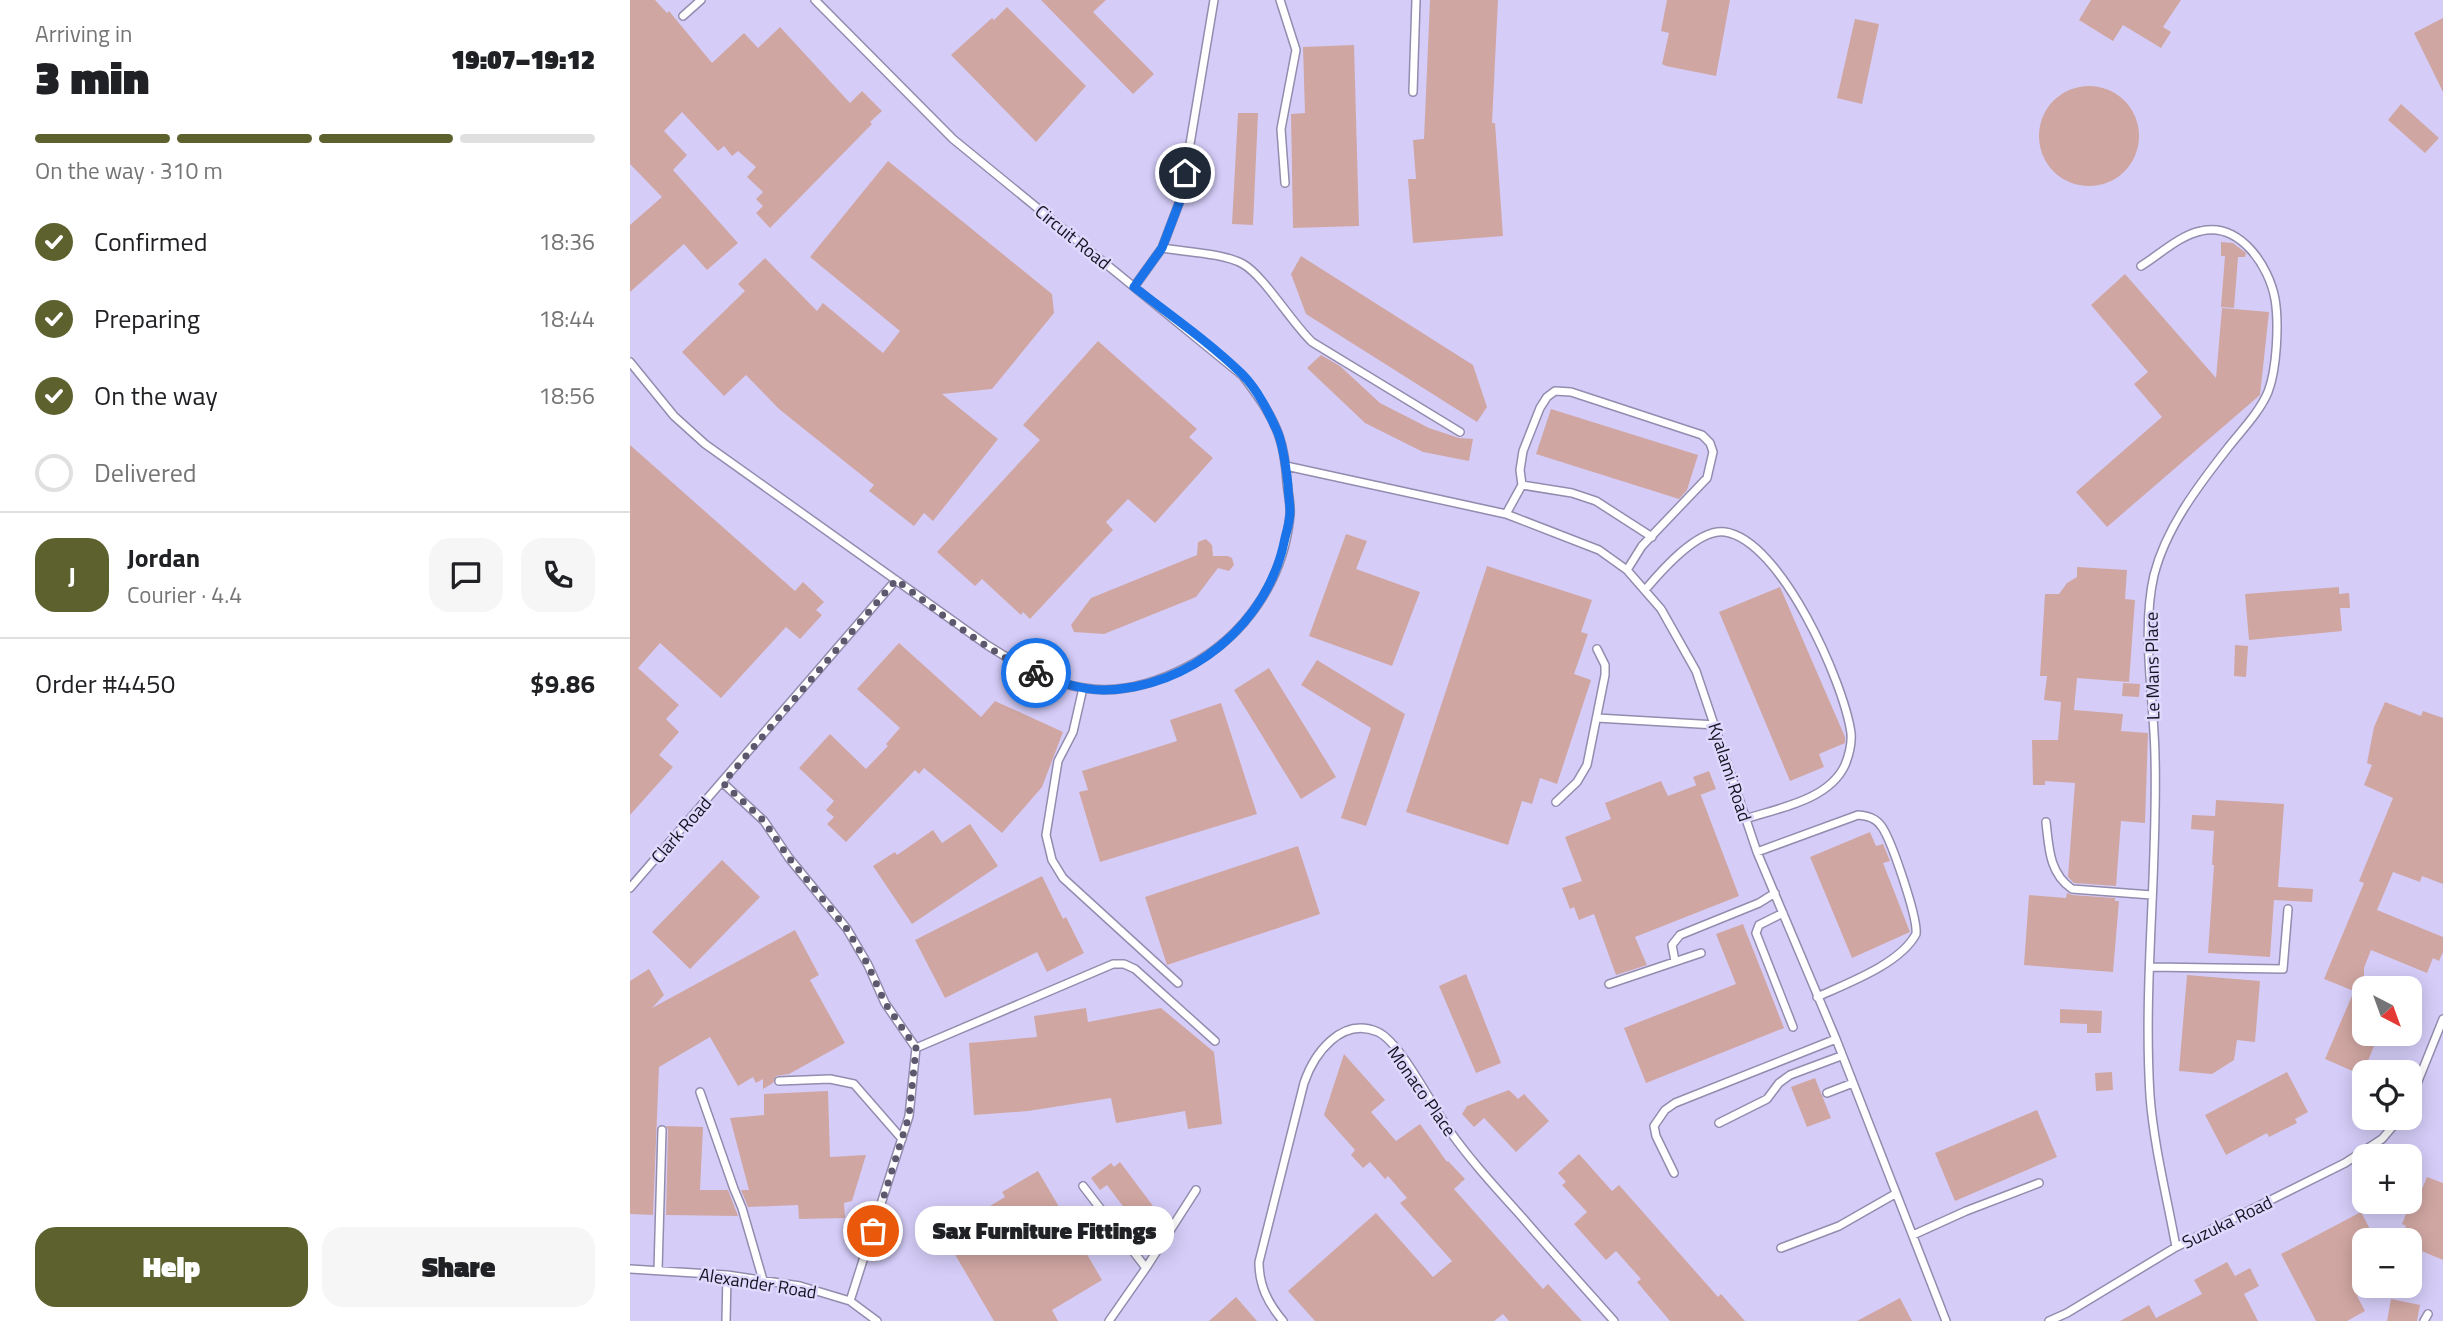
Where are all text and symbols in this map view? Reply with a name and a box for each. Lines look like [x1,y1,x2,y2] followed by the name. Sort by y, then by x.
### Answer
[35,16,132,51] text: Arriving in
[451,40,595,79] text: 19:07–19:12
[35,42,149,112] text: 3 min
[1155,143,1215,203] pin
[35,153,223,188] text: On the way · 310 m
[1166,154,1204,192] icon: home
[1029,198,1117,276] street label: Circuit Road
[94,222,208,261] text: Confirmed
[35,223,73,261] icon: check
[538,224,595,259] text: 18:36
[94,299,200,338] text: Preparing
[35,300,73,338] icon: check
[538,301,595,336] text: 18:44
[94,376,218,415] text: On the way
[35,377,73,415] icon: check
[538,378,595,413] text: 18:56
[94,453,197,492] text: Delivered
[127,538,200,577] text: Jordan
[429,538,503,612] button: chat
[521,538,595,612] button: phone
[68,556,76,595] text: J
[127,577,242,612] text: Courier · 4.4
[2138,612,2166,720] street label: Le Mans Place
[1001,638,1071,708] courier
[1017,654,1055,692] icon: bike
[35,664,175,703] text: Order #4450
[530,664,595,703] text: $9.86
[1701,719,1759,825] street label: Kyalami Road
[644,791,718,869] street label: Clark Road
[2352,976,2422,1046] north arrow
[2352,976,2422,1298] map controls
[1381,1040,1463,1142] street label: Monaco Place
[2352,1060,2422,1130] button: locate
[2352,1144,2422,1214] button: +
[2177,1188,2277,1256] street label: Suzuka Road
[843,1201,903,1261] pin
[915,1206,1174,1256] callout: Sax Furniture Fittings
[854,1212,892,1250] icon: bag
[932,1213,1157,1248] text: Sax Furniture Fittings
[35,1227,308,1307] button: Help
[322,1227,595,1307] button: Share
[2352,1228,2422,1298] button: −
[697,1260,819,1306] street label: Alexander Road

